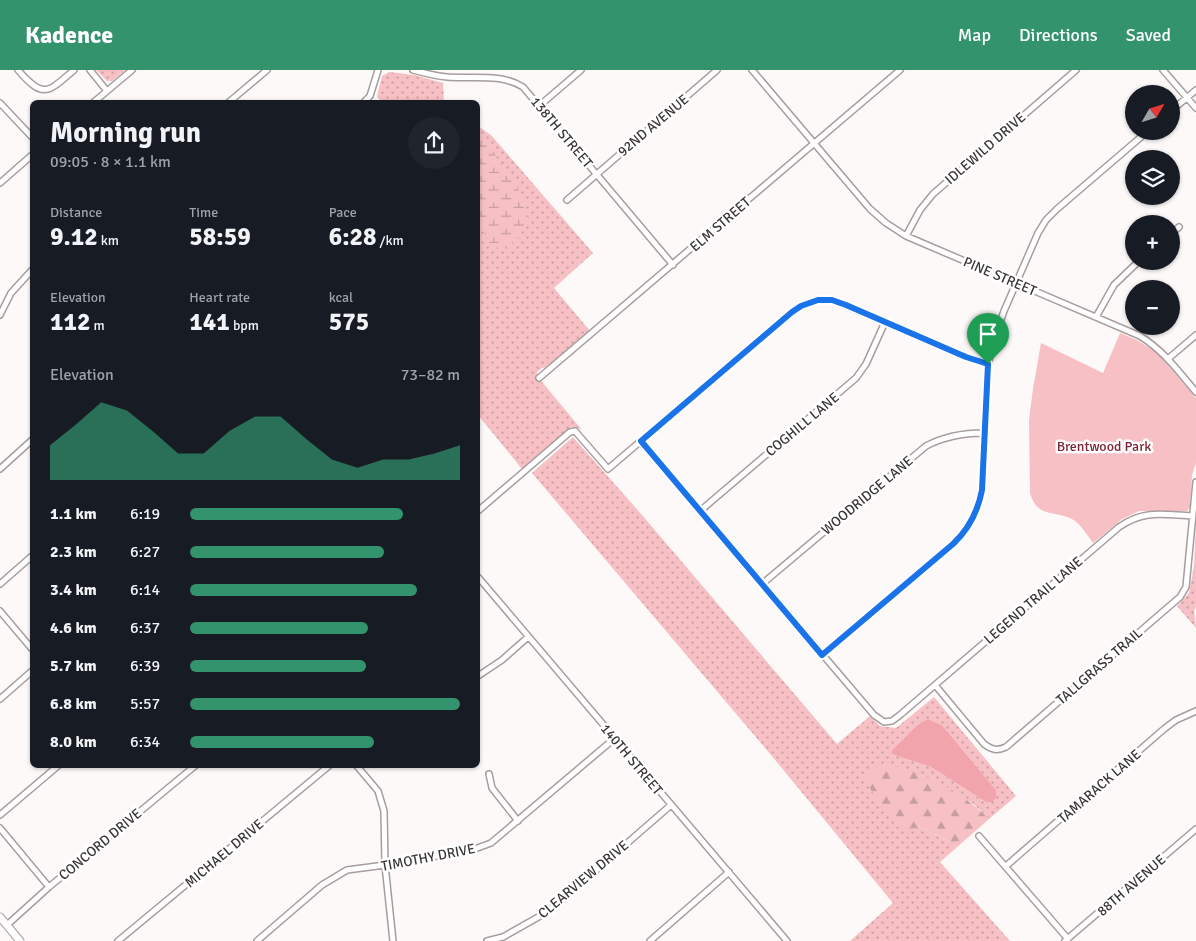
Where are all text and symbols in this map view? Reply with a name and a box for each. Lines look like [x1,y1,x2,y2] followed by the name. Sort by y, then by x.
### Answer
[25,20,113,50] text: Kadence
[958,24,991,46] text: Map
[1019,24,1098,46] text: Directions
[1126,24,1171,46] text: Saved
[1125,85,1180,140] north arrow
[1125,85,1180,335] map controls
[614,91,692,160] street label: 92ND AVENUE
[527,93,596,171] street label: 138TH STREET
[942,109,1029,188] street label: IDLEWILD DRIVE
[50,116,201,150] text: Morning run
[408,117,460,169] button: share
[1125,150,1180,205] button: layers
[50,152,171,172] text: 09:05 · 8 × 1.1 km
[686,193,754,255] street label: ELM STREET
[50,204,102,221] text: Distance
[189,204,218,221] text: Time
[329,204,357,221] text: Pace
[1125,215,1180,270] button: +
[50,221,98,252] text: 9.12
[189,221,251,252] text: 58:59
[329,221,377,252] text: 6:28
[98,232,119,249] text: km
[377,232,404,249] text: /km
[961,253,1039,300] street label: PINE STREET
[1125,280,1180,335] button: −
[50,289,106,306] text: Elevation
[189,289,250,306] text: Heart rate
[329,289,353,306] text: kcal
[50,306,91,337] text: 112
[189,306,230,337] text: 141
[329,306,369,337] text: 575
[967,313,1009,364] pin
[91,317,105,334] text: m
[230,317,259,334] text: bpm
[974,320,1002,348] icon: arrive
[50,365,114,385] text: Elevation
[401,365,460,385] text: 73–82 m
[762,389,843,460] street label: COGHILL LANE
[1057,438,1151,455] park label: Brentwood Park
[818,452,917,539] street label: WOODRIDGE LANE
[50,504,97,524] text: 1.1 km
[130,504,160,524] text: 6:19
[50,542,97,562] text: 2.3 km
[130,542,160,562] text: 6:27
[981,553,1086,648] street label: LEGEND TRAIL LANE
[50,580,97,600] text: 3.4 km
[130,580,160,600] text: 6:14
[50,618,97,638] text: 4.6 km
[130,618,160,638] text: 6:37
[1053,624,1146,708] street label: TALLGRASS TRAIL
[50,656,97,676] text: 5.7 km
[130,656,160,676] text: 6:39
[50,694,97,714] text: 6.8 km
[130,694,160,714] text: 5:57
[597,720,666,798] street label: 140TH STREET
[50,732,97,752] text: 8.0 km
[130,732,160,752] text: 6:34
[1054,746,1144,827] street label: TAMARACK LANE
[56,805,145,884] street label: CONCORD DRIVE
[181,815,267,891] street label: MICHAEL DRIVE
[535,837,632,922] street label: CLEARVIEW DRIVE
[380,840,476,875] street label: TIMOTHY DRIVE
[1094,851,1169,920] street label: 88TH AVENUE

